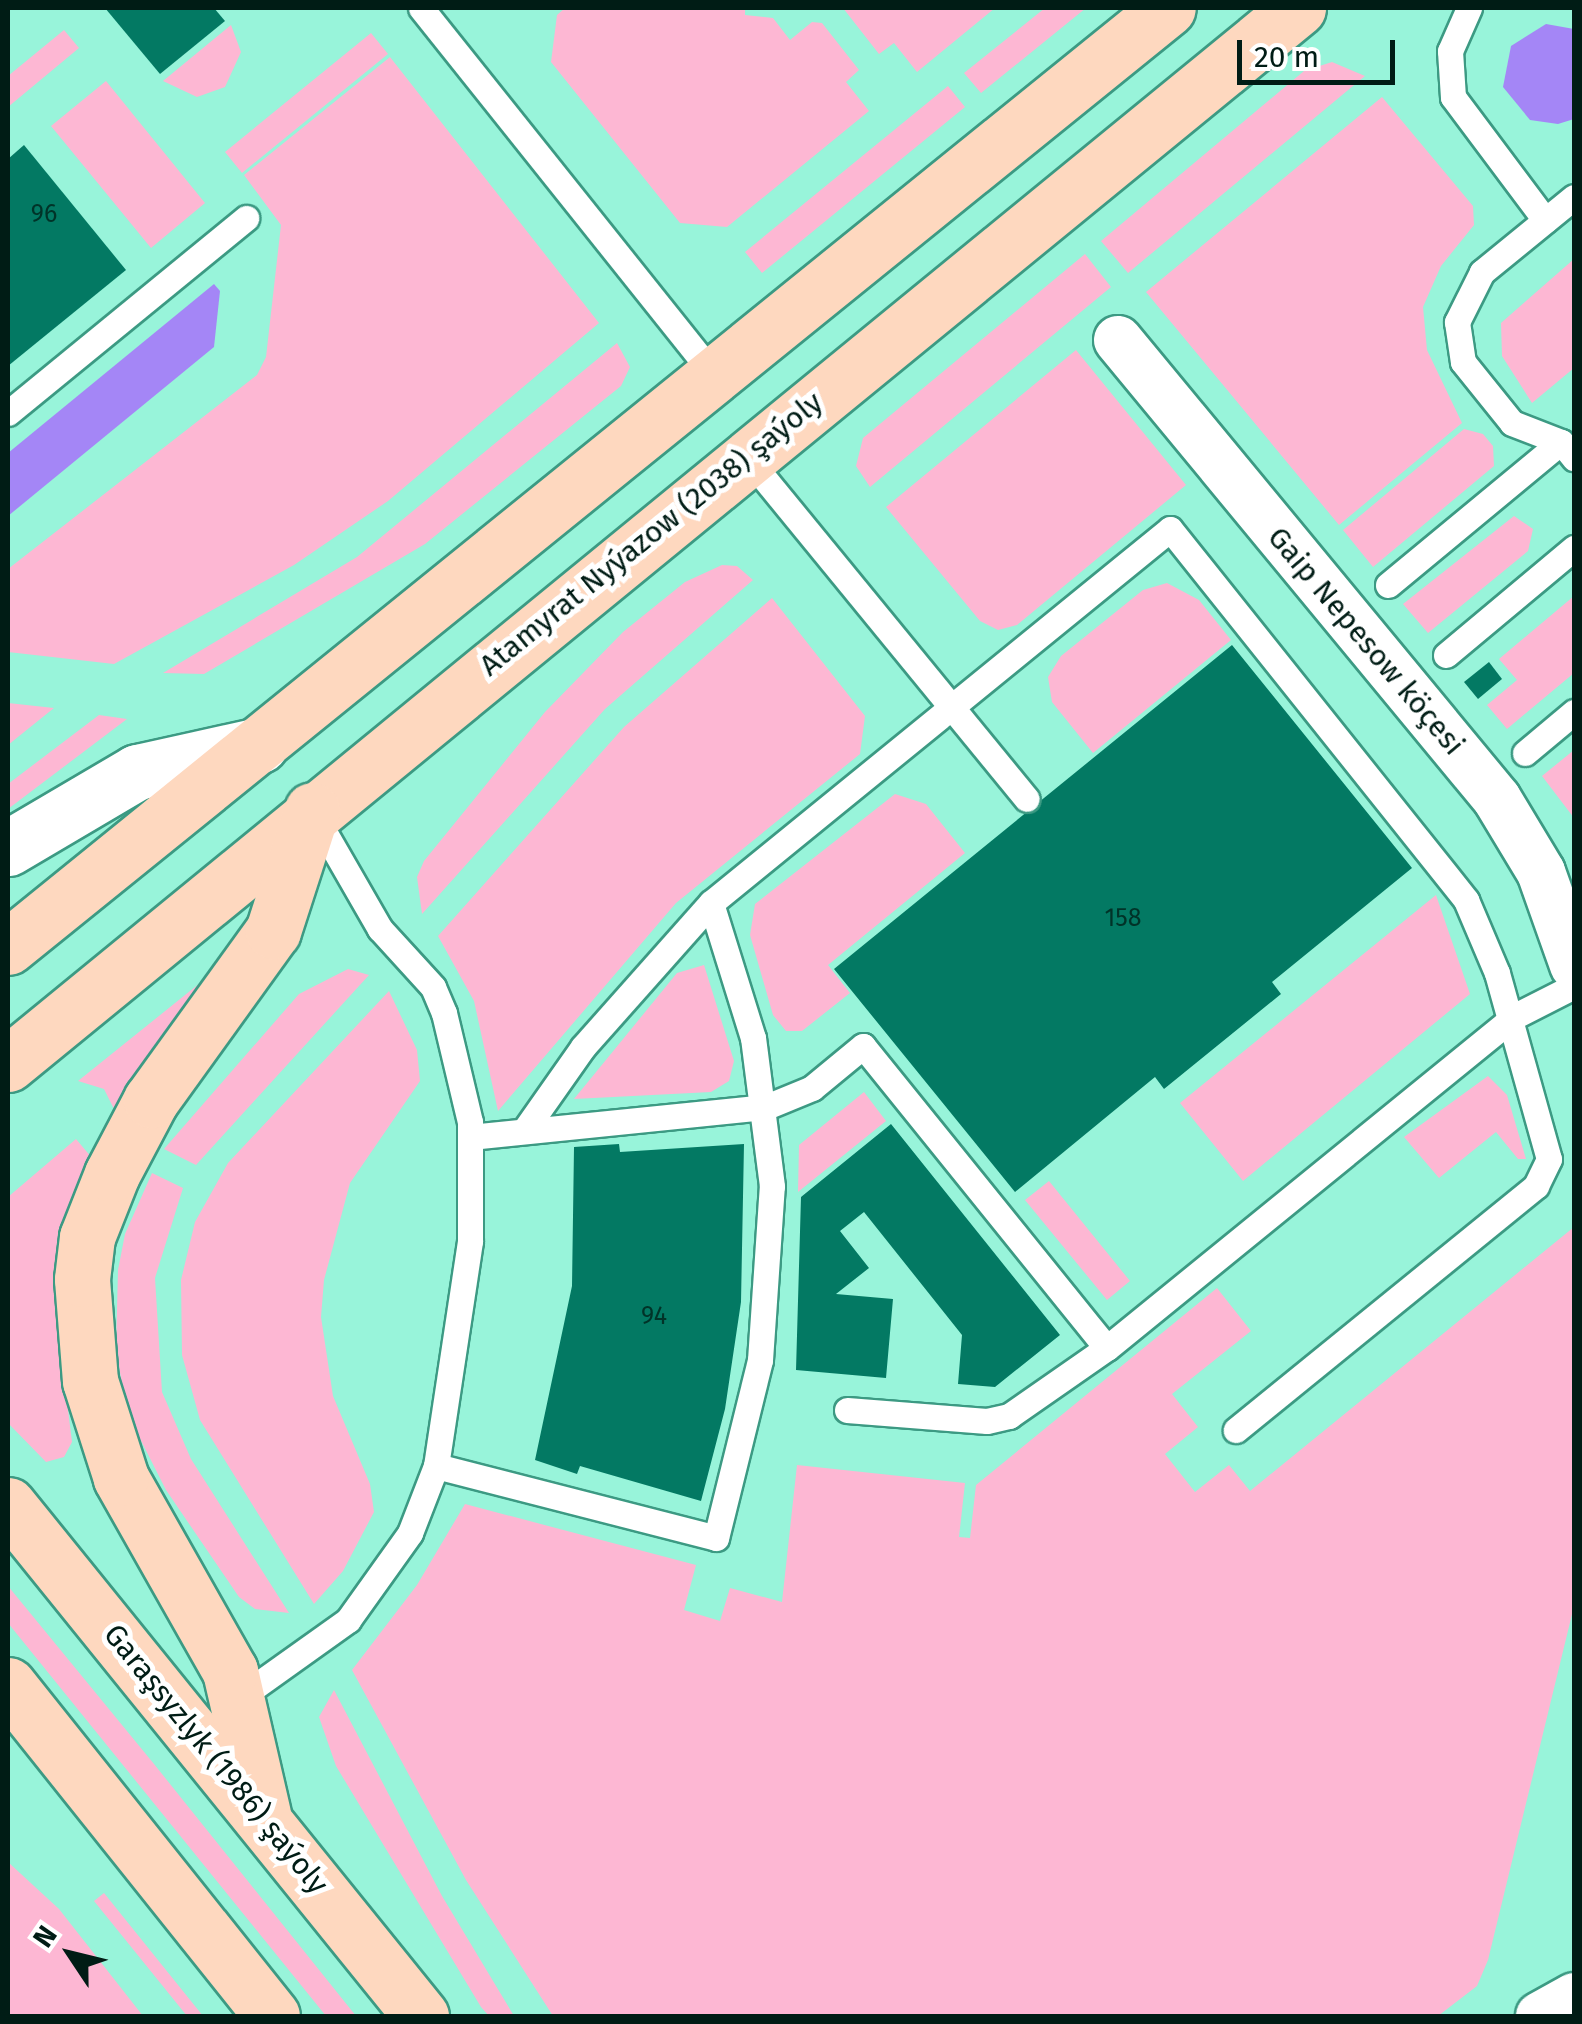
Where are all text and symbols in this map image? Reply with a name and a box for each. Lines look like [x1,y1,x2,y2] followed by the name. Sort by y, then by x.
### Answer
[1242,20,1400,82] scale bar
[1254,39,1319,75] text: 20 m
[31,199,57,229] house number: 96
[472,384,830,684] street label: Atamyrat Nyýazow (2038) şaýoly
[1260,520,1472,762] street label: Gaip Nepesow köçesi
[1104,903,1142,933] house number: 158
[641,1301,667,1331] house number: 94
[96,1617,336,1901] street label: Garaşsyzlyk (1986) şaýoly
[20,1904,120,2004] north arrow
[26,1919,64,1954] text: N

